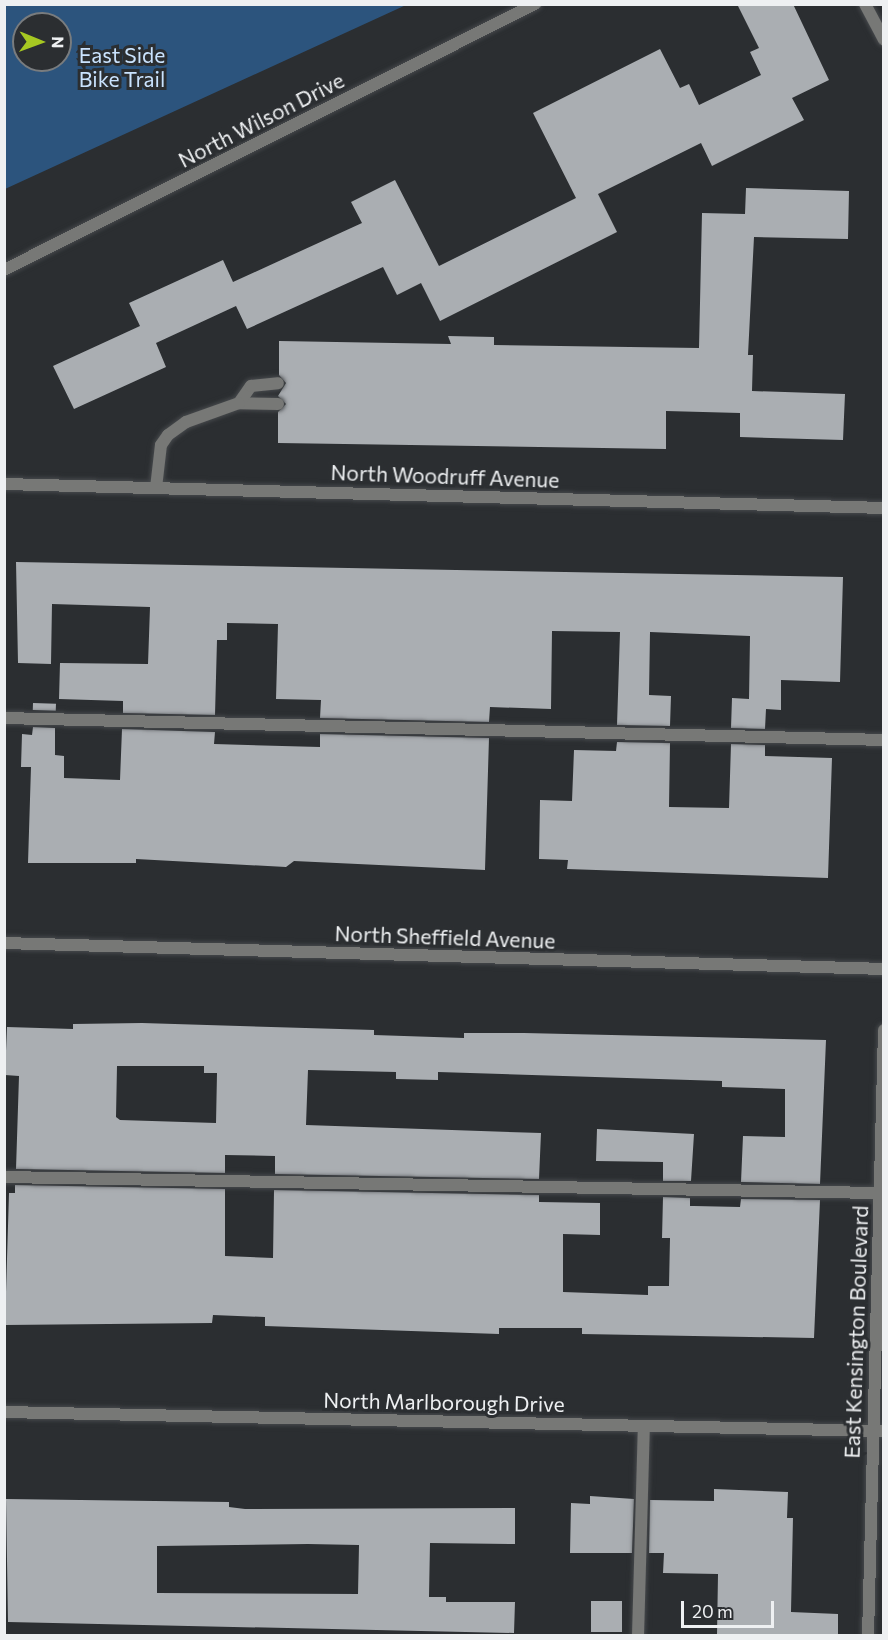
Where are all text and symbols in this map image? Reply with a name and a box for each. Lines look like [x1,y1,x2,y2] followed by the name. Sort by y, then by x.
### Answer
[12,12,72,72] north arrow
[49,36,68,48] text: N
[79,42,165,92] park label: East Side Bike Trail
[174,67,348,173] street label: North Wilson Drive
[330,459,560,493] street label: North Woodruff Avenue
[334,921,556,953] street label: North Sheffield Avenue
[839,1205,873,1459] street label: East Kensington Boulevard
[323,1387,565,1417] street label: North Marlborough Drive
[684,1589,777,1627] scale bar
[692,1600,733,1622] text: 20 m

